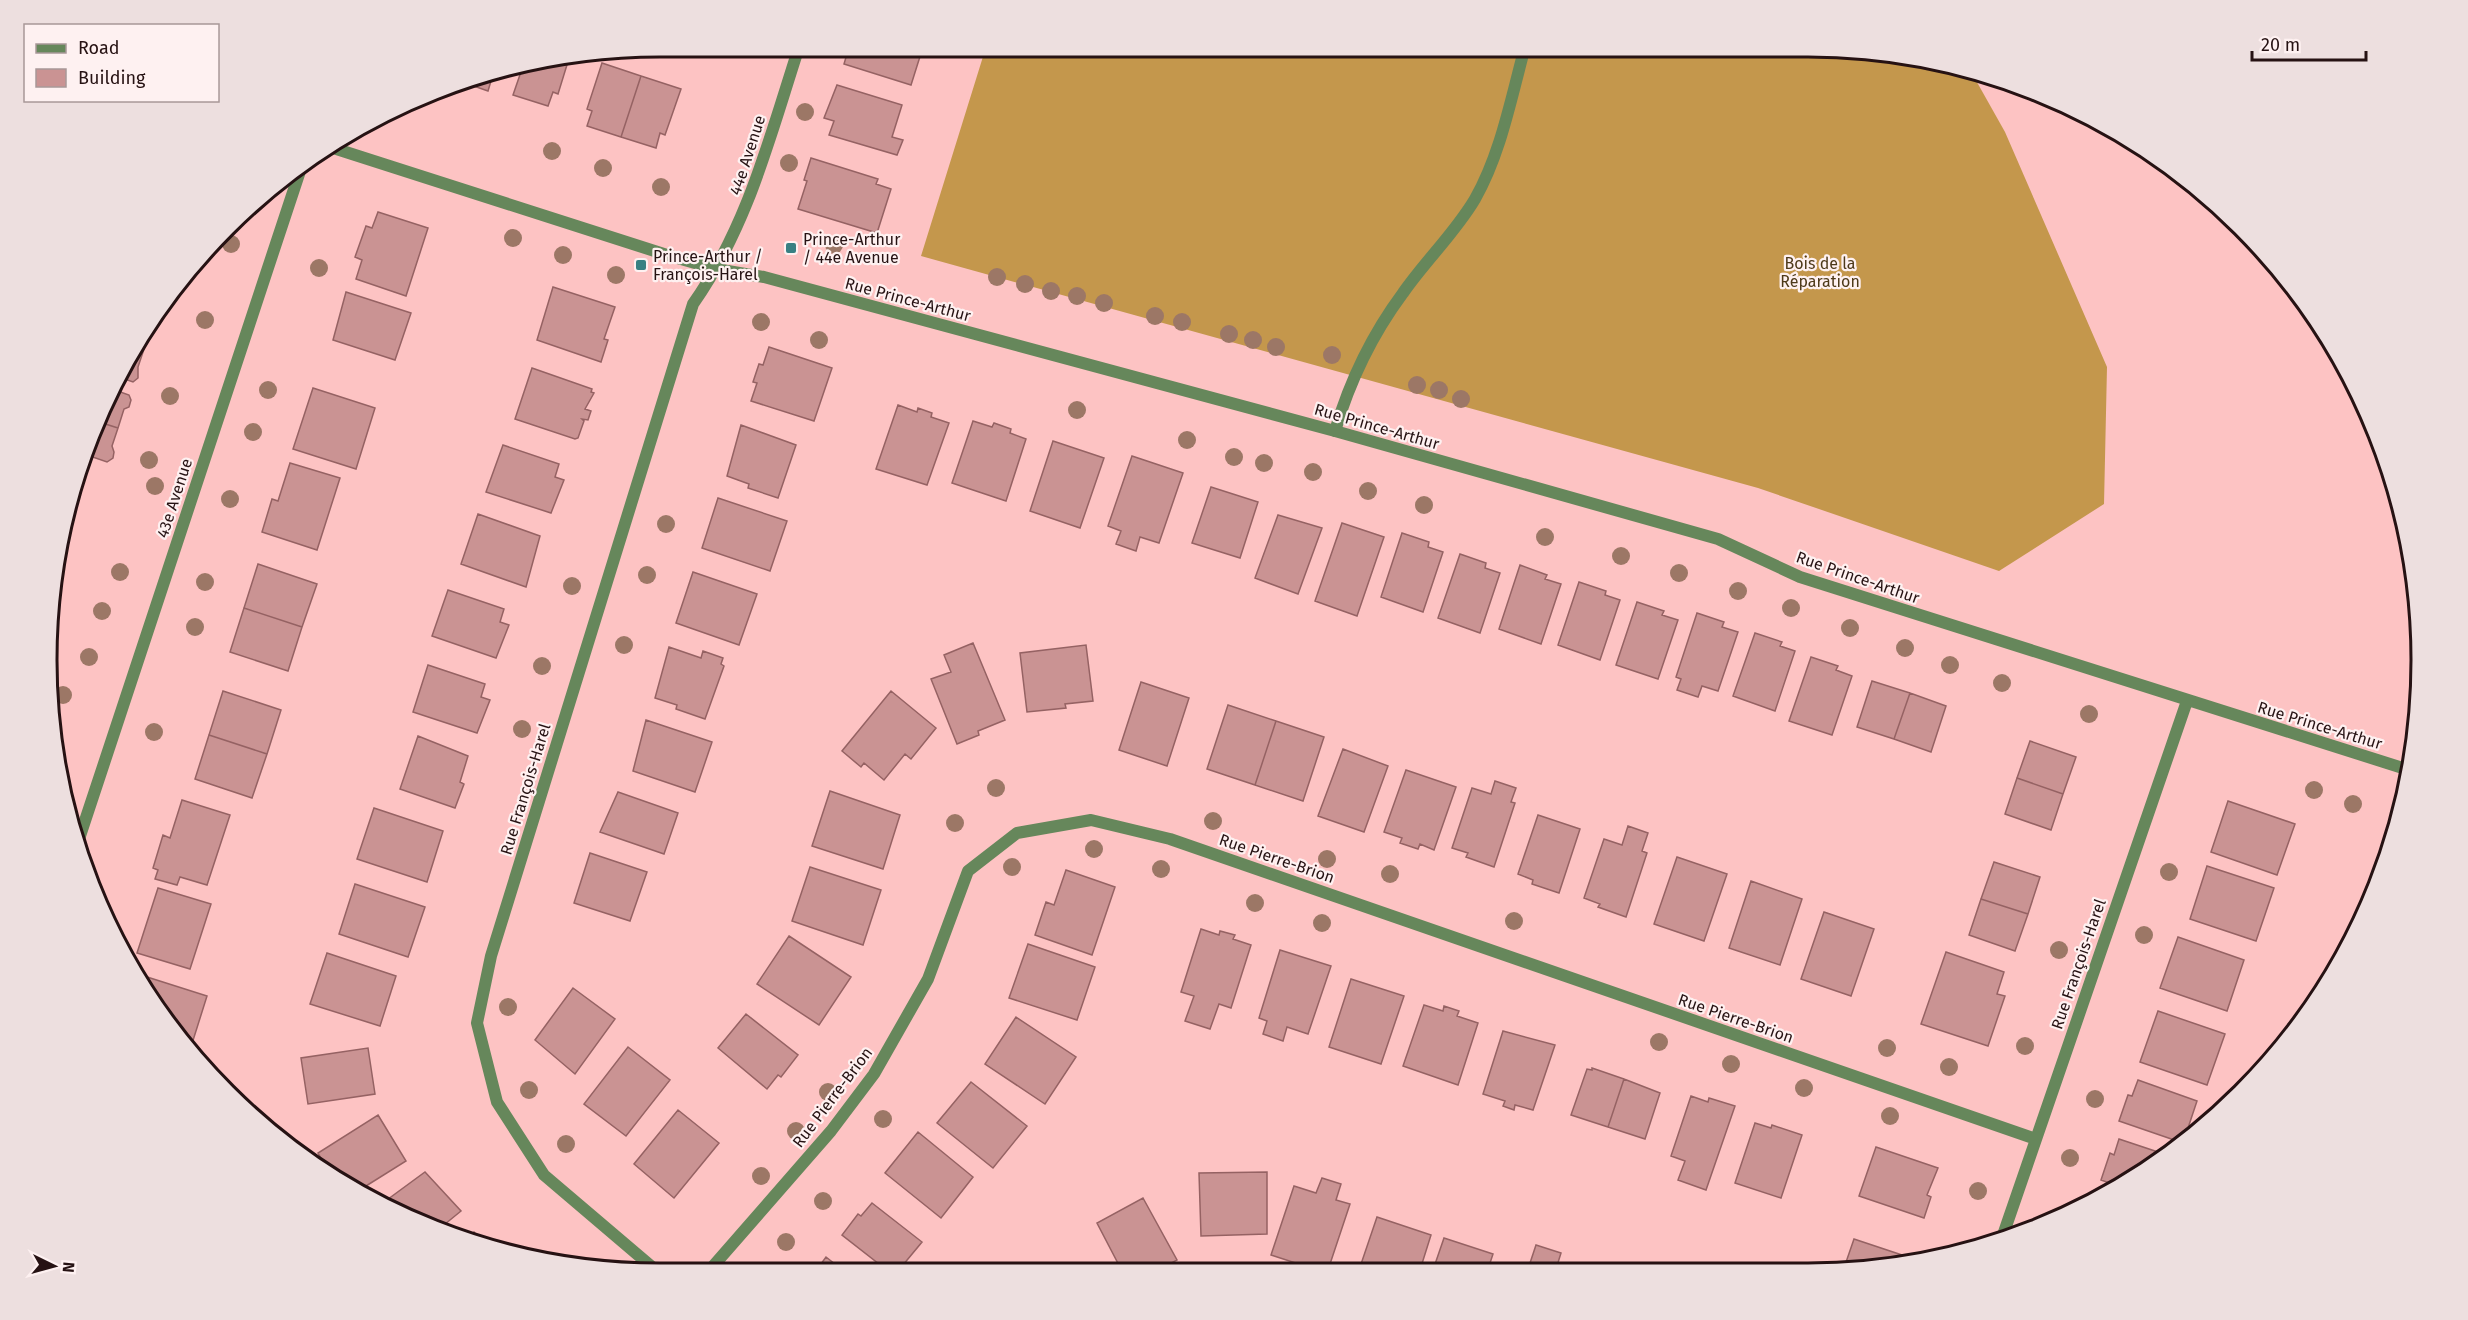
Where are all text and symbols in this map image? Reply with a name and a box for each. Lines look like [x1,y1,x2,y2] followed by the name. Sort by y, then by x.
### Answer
[24,24,219,102] legend
[2252,24,2366,62] scale bar
[2261,34,2300,56] text: 20 m
[78,37,120,59] text: Road
[78,67,146,89] text: Building
[726,113,769,198] street label: 44e Avenue
[803,230,901,267] place label: Prince-Arthur / 44e Avenue
[784,241,798,255] marker: Prince-Arthur / 44e Avenue
[653,247,763,285] place label: Prince-Arthur / François-Harel
[1780,254,1860,291] park label: Bois de la Réparation
[634,258,648,272] marker: Prince-Arthur / François-Harel
[843,274,974,326] street label: Rue Prince-Arthur
[1312,400,1442,454] street label: Rue Prince-Arthur
[153,456,196,540] street label: 43e Avenue
[1794,547,1923,608] street label: Rue Prince-Arthur
[2255,697,2385,754] street label: Rue Prince-Arthur
[496,721,556,858] street label: Rue François-Harel
[1217,830,1337,887] street label: Rue Pierre-Brion
[2047,896,2111,1032] street label: Rue François-Harel
[1676,990,1796,1047] street label: Rue Pierre-Brion
[789,1043,876,1151] street label: Rue Pierre-Brion
[24,1236,84,1296] north arrow
[59,1261,78,1273] text: N

